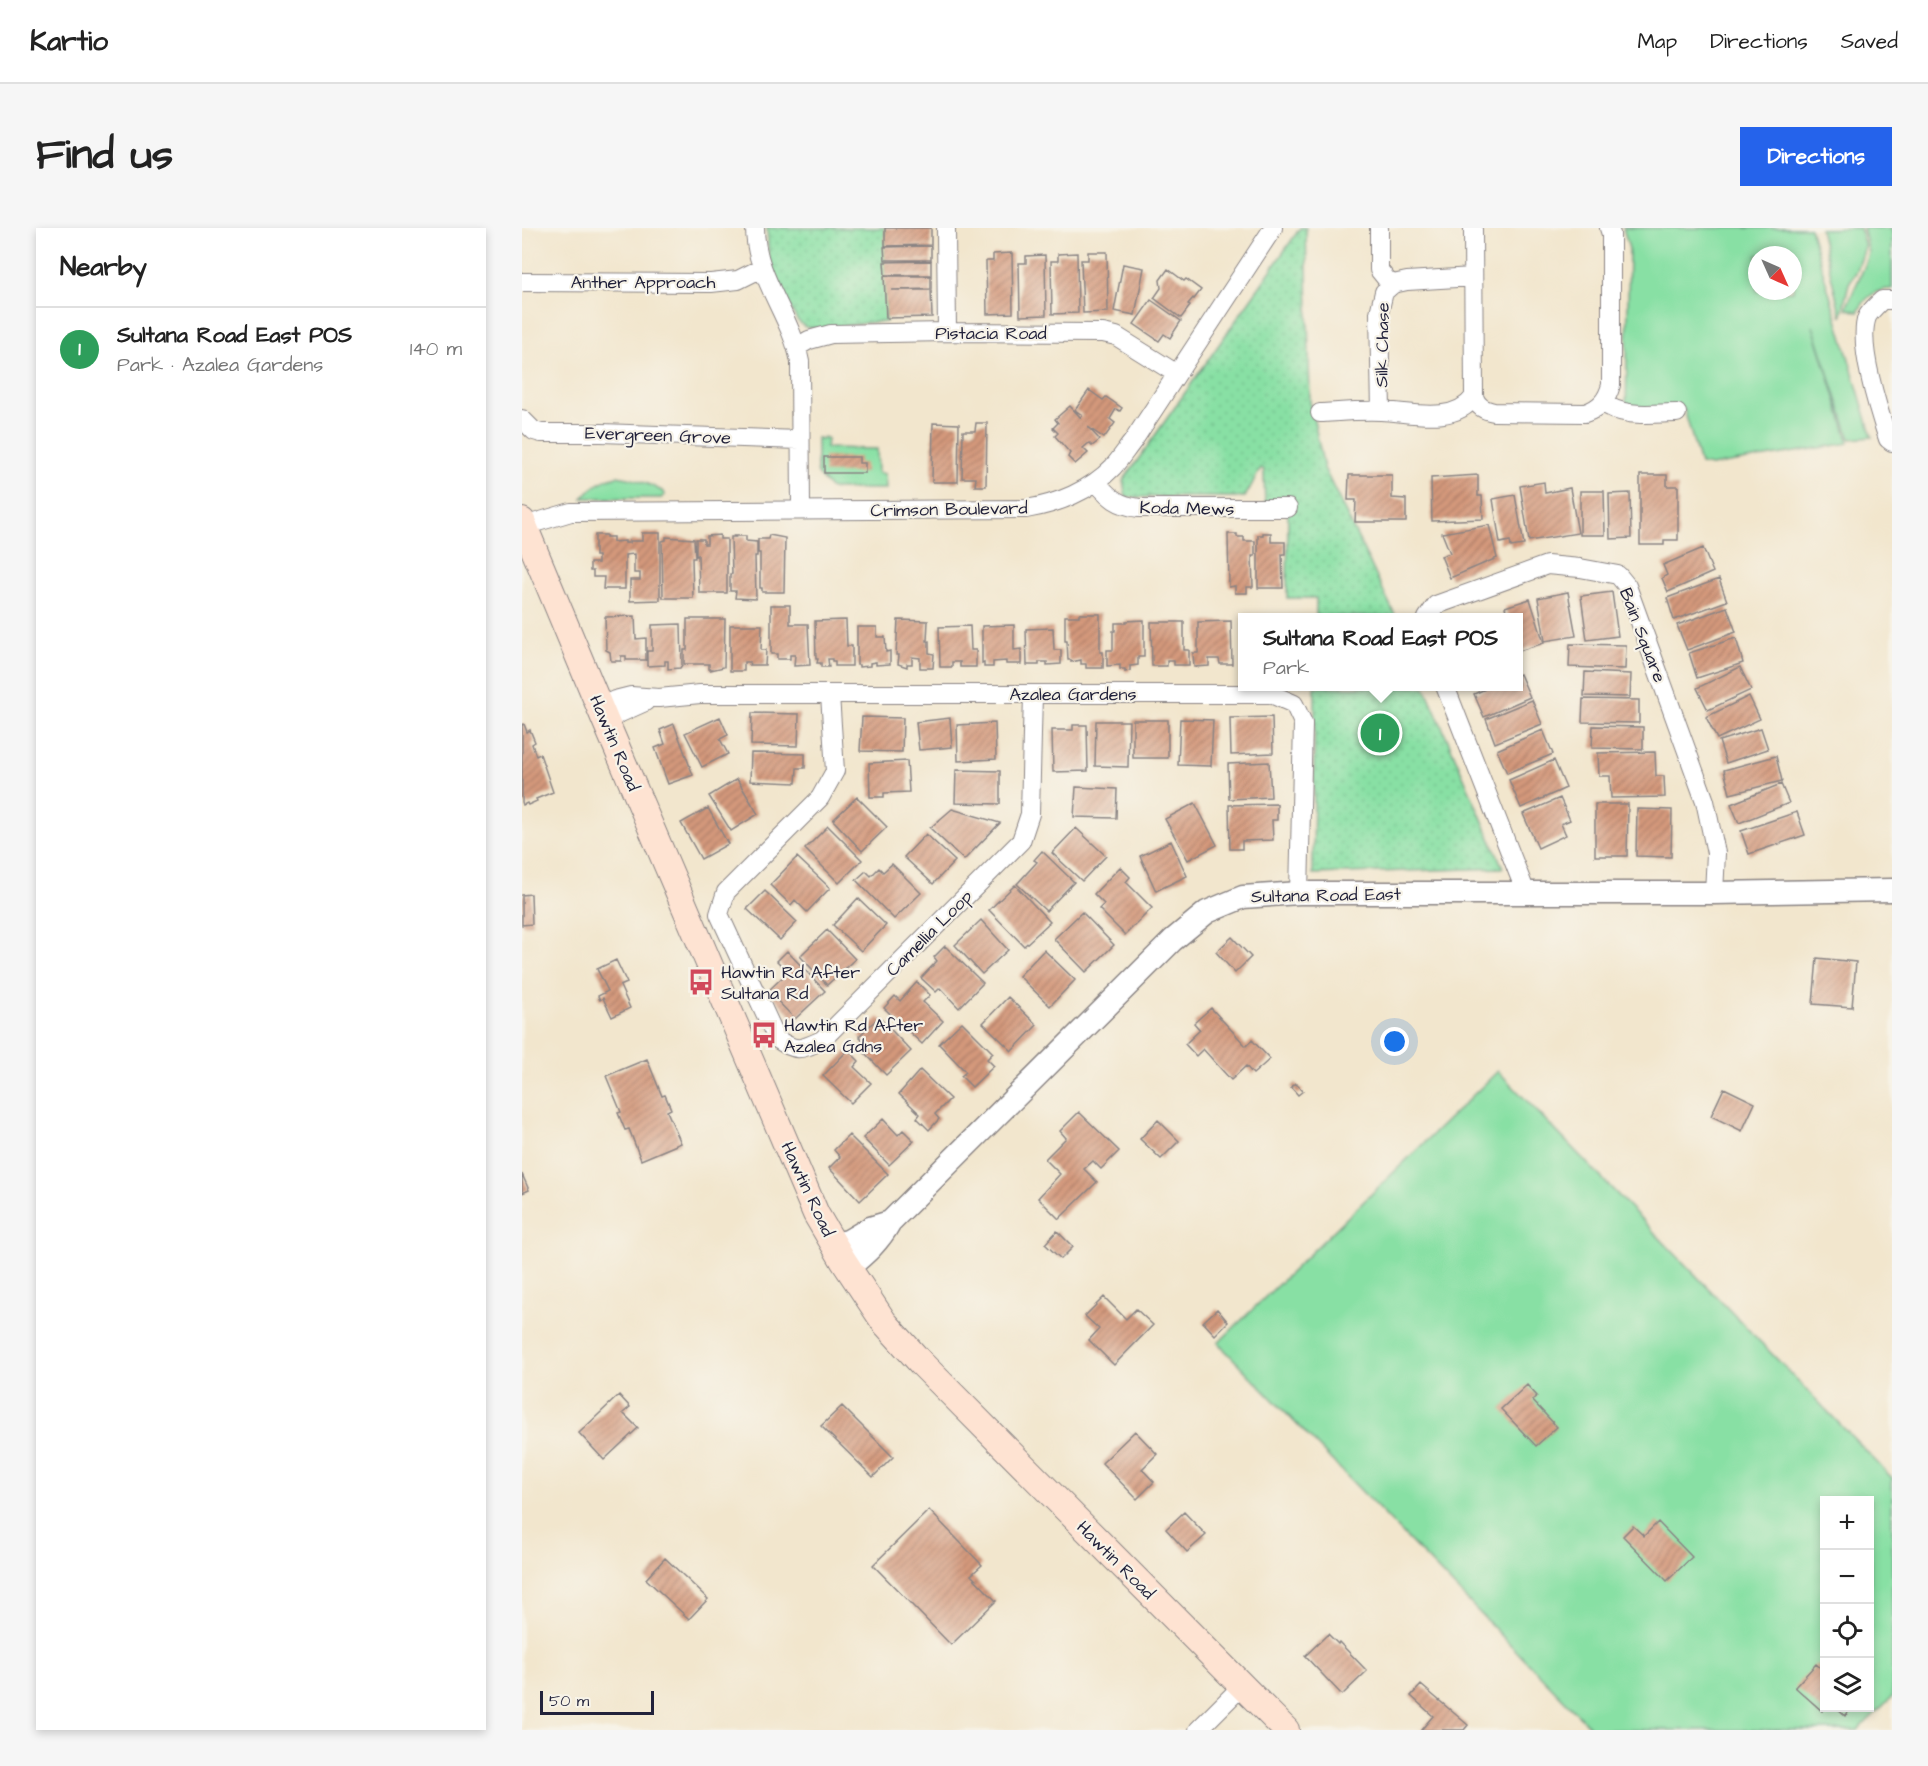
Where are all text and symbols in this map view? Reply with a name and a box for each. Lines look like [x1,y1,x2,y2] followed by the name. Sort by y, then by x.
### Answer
[30,22,108,61] text: Kartio
[1637,27,1677,56] text: Map
[1710,27,1808,56] text: Directions
[1841,27,1898,56] text: Saved
[36,127,173,185] text: Find us
[1740,127,1892,186] button: Directions
[1748,246,1802,300] north arrow
[60,249,147,285] text: Nearby
[571,270,715,295] street label: Anther Approach
[1369,302,1396,388] street label: Silk Chase
[117,320,352,351] text: Sultana Road East POS
[935,321,1047,346] street label: Pistacia Road
[78,335,81,363] text: 1
[410,335,462,363] text: 140 m
[117,351,323,379] text: Park · Azalea Gardens
[584,420,732,452] street label: Evergreen Grove
[1139,495,1235,522] street label: Koda Mews
[870,496,1028,523] street label: Crimson Boulevard
[1613,584,1672,686] street label: Bain Square
[1238,613,1523,691] popup
[1263,623,1498,654] text: Sultana Road East POS
[1263,654,1309,682] text: Park
[1009,682,1137,707] street label: Azalea Gardens
[583,691,646,795] street label: Hawtin Road
[1360,710,1400,756] pin: 1
[1251,882,1402,909] street label: Sultana Road East
[881,885,978,982] street label: Camellia Loop
[721,960,860,1006] place label: Hawtin Rd After Sultana Rd
[686,967,716,997] bus stop icon: Hawtin Rd After Sultana Rd
[784,1013,923,1059] place label: Hawtin Rd After Azalea Gdns
[749,1020,779,1050] bus stop icon: Hawtin Rd After Azalea Gdns
[1380,1027,1409,1056] your location
[775,1138,840,1241] street label: Hawtin Road
[1820,1496,1874,1712] map controls
[1820,1496,1874,1550] button: +
[1071,1515,1161,1605] street label: Hawtin Road
[1820,1550,1874,1604] button: −
[1820,1604,1874,1658] button: locate
[1820,1658,1874,1712] button: layers
[540,1688,654,1716] scale bar
[549,1690,589,1712] text: 50 m

